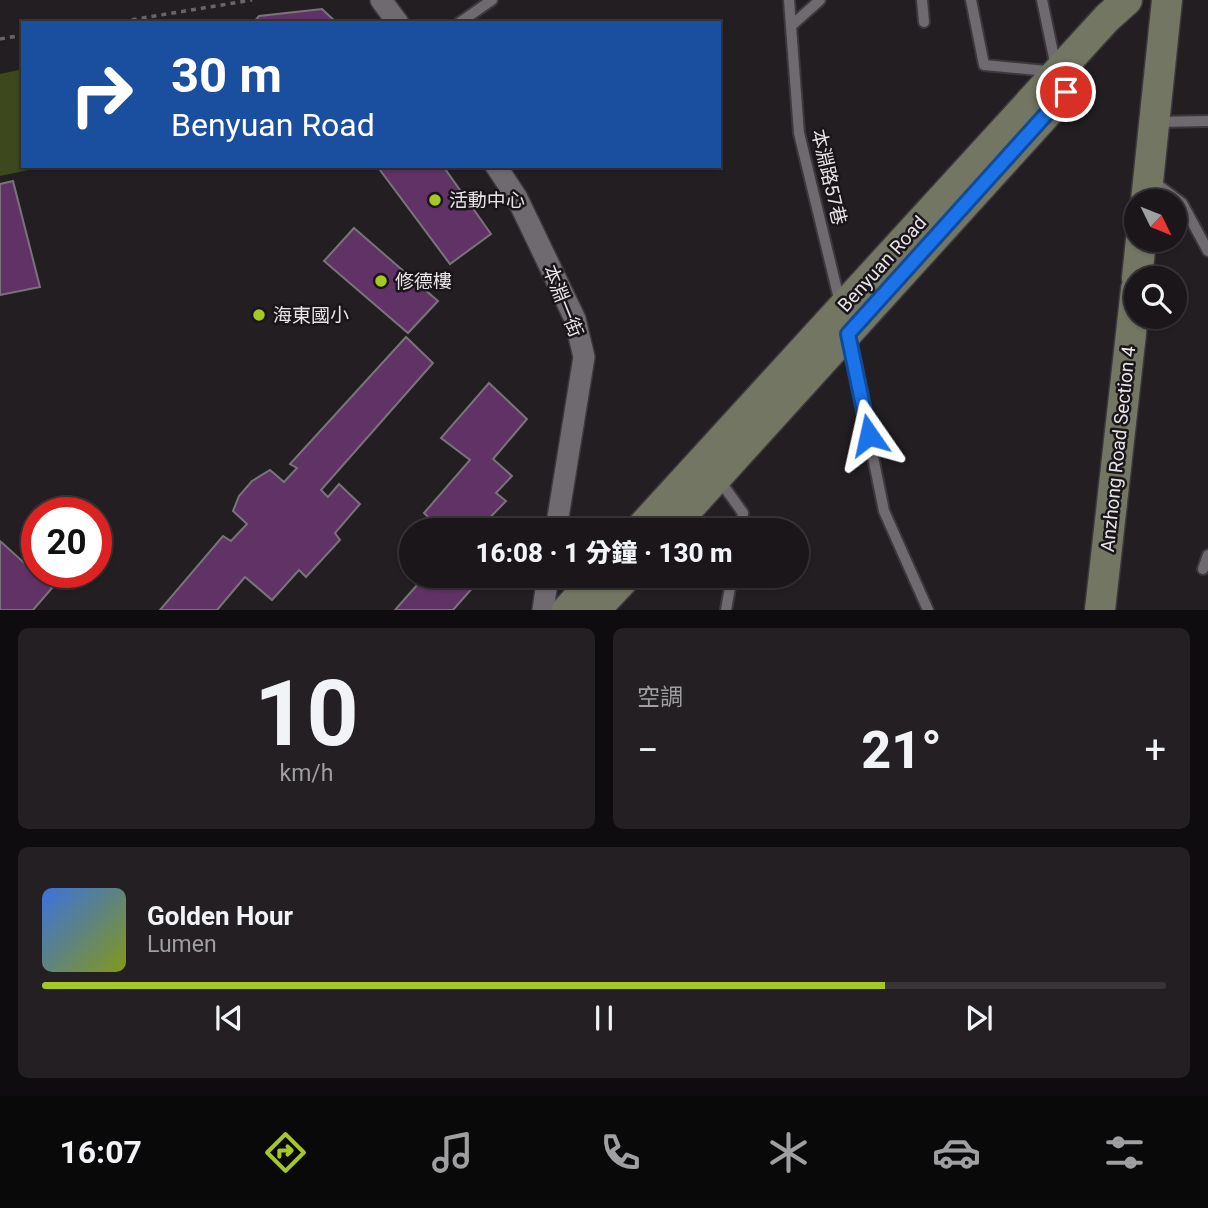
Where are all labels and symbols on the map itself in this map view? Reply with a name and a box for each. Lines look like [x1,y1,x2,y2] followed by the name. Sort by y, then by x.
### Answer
[1036,62,1096,122] pin
[807,127,851,227] street label: 本淵路57巷
[449,189,525,212] place label: 活動中心
[1124,189,1186,252] north arrow
[427,192,443,208] marker: 活動中心
[833,211,931,317] street label: Benyuan Road
[538,261,588,341] street label: 本淵一街
[395,270,452,293] place label: 修德樓
[373,273,389,289] marker: 修德樓
[273,304,349,327] place label: 海東國小
[251,307,267,323] marker: 海東國小
[1096,345,1140,553] street label: Anzhong Road Section 4
[832,398,906,472] position arrow
[21,497,112,588] speed limit sign: 20

